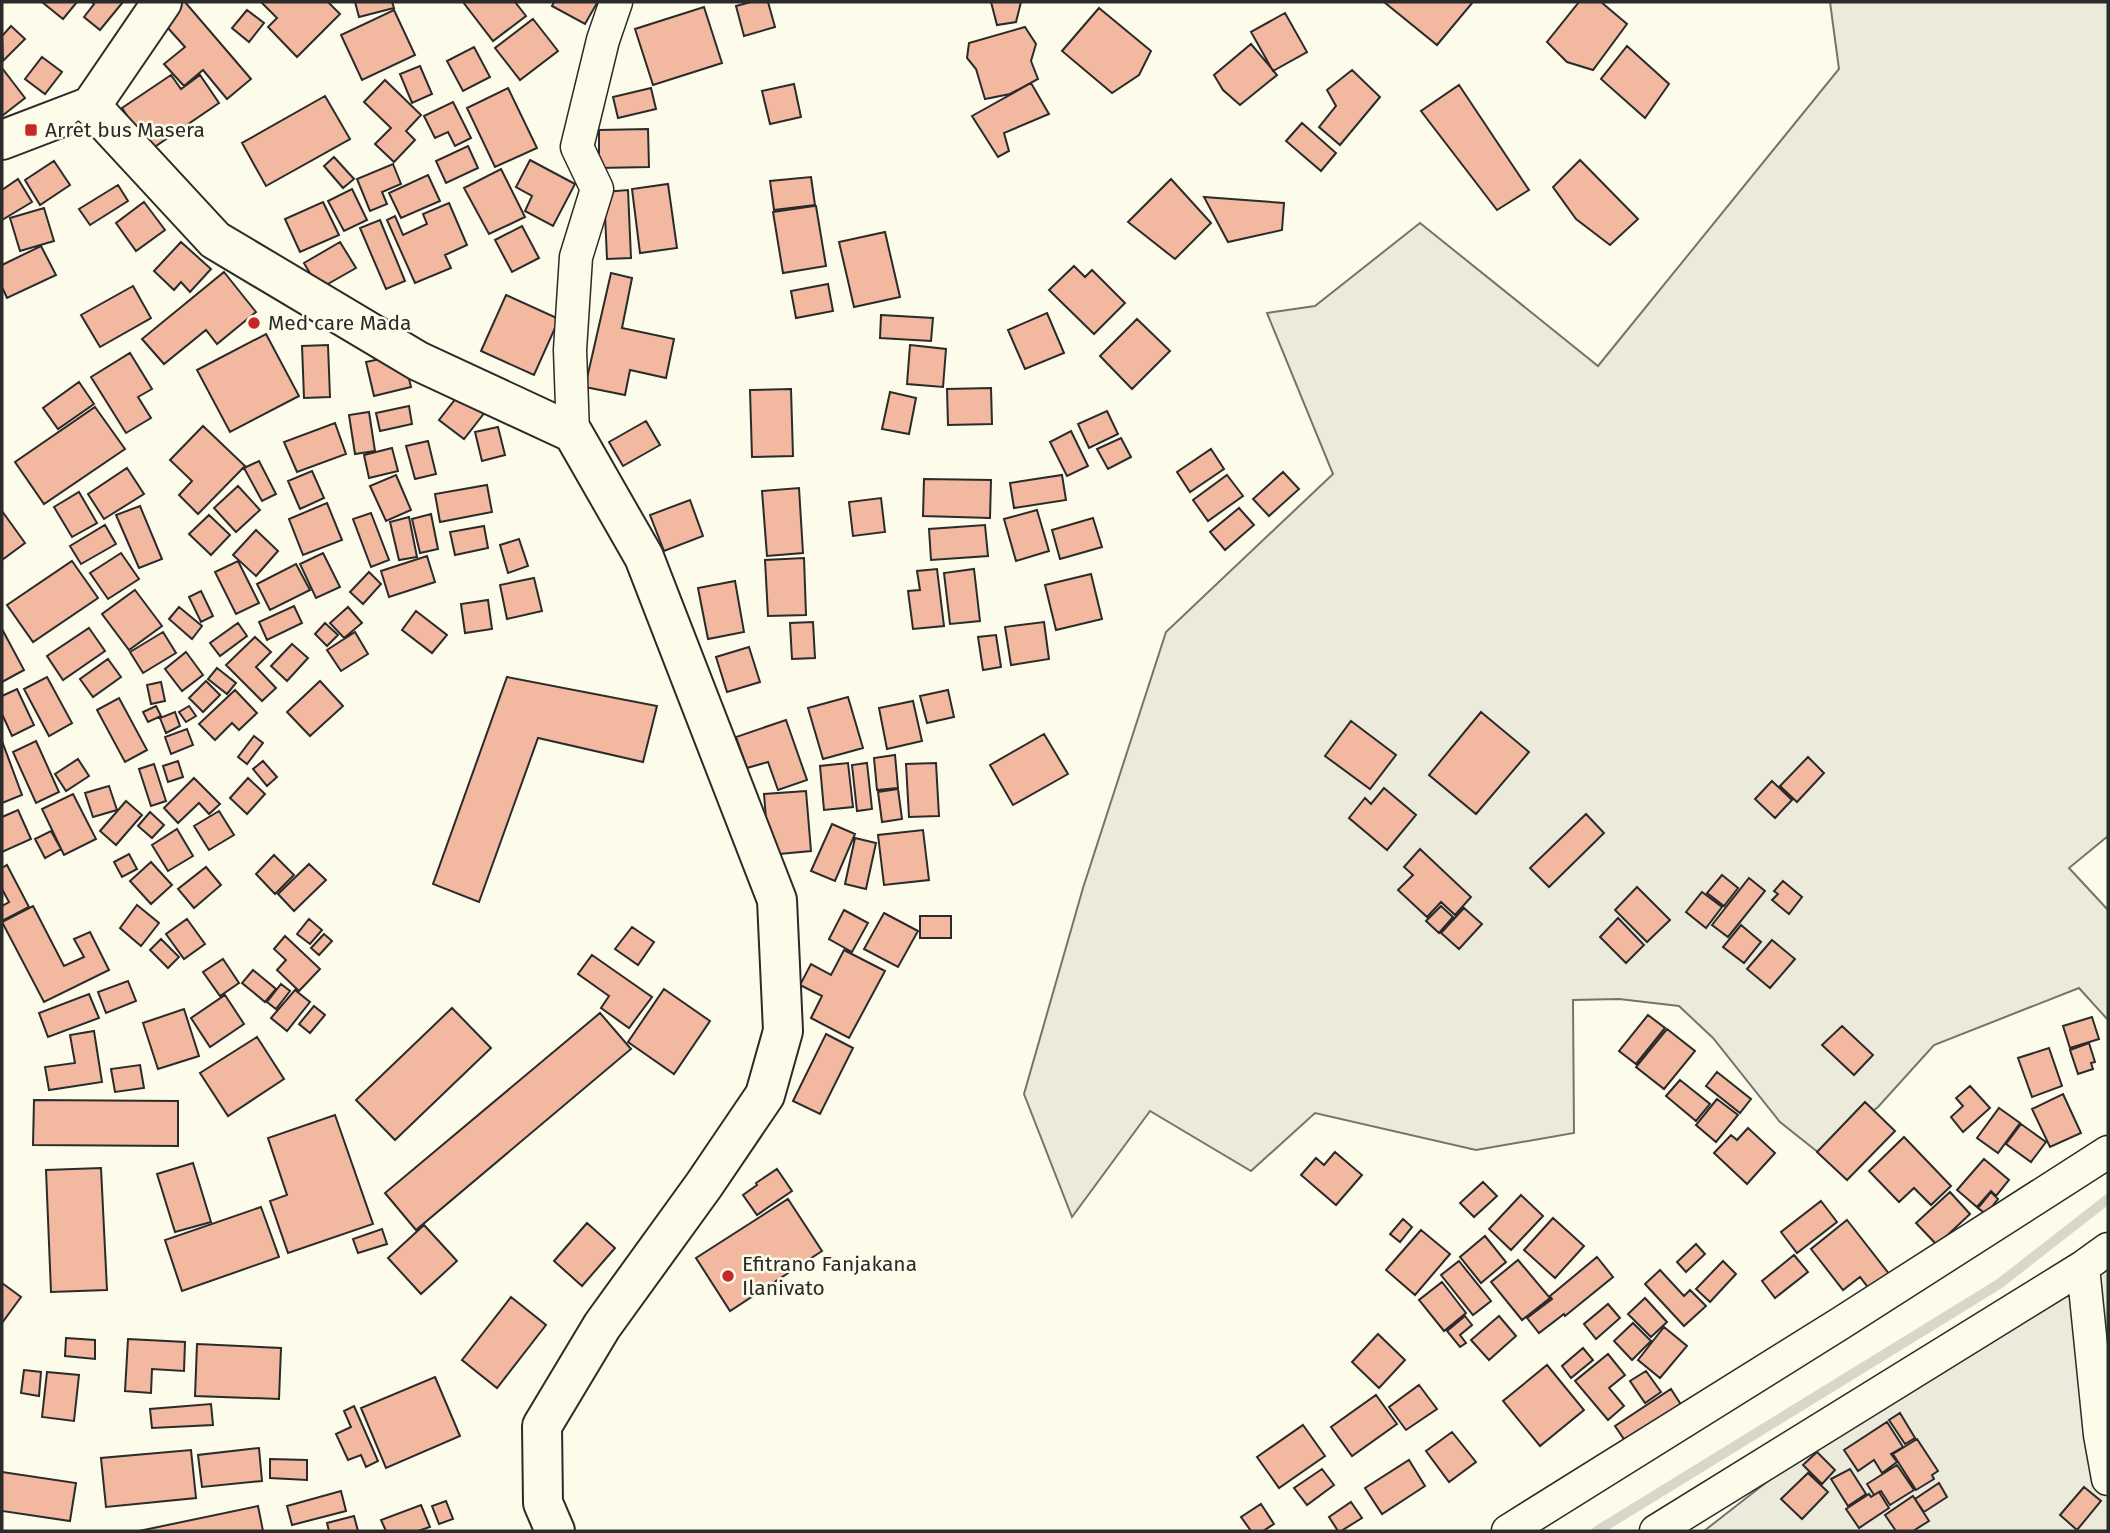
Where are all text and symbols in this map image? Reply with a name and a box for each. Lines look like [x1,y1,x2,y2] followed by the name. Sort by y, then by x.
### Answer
[45,117,205,143] place label: Arrêt bus Masera
[23,122,39,138] marker: Arrêt bus Masera
[268,310,411,336] place label: Med care Mada
[246,315,262,331] marker: Med care Mada
[742,1251,917,1301] place label: Efitrano Fanjakana Ilanivato
[720,1268,736,1284] marker: Efitrano Fanjakana Ilanivato

